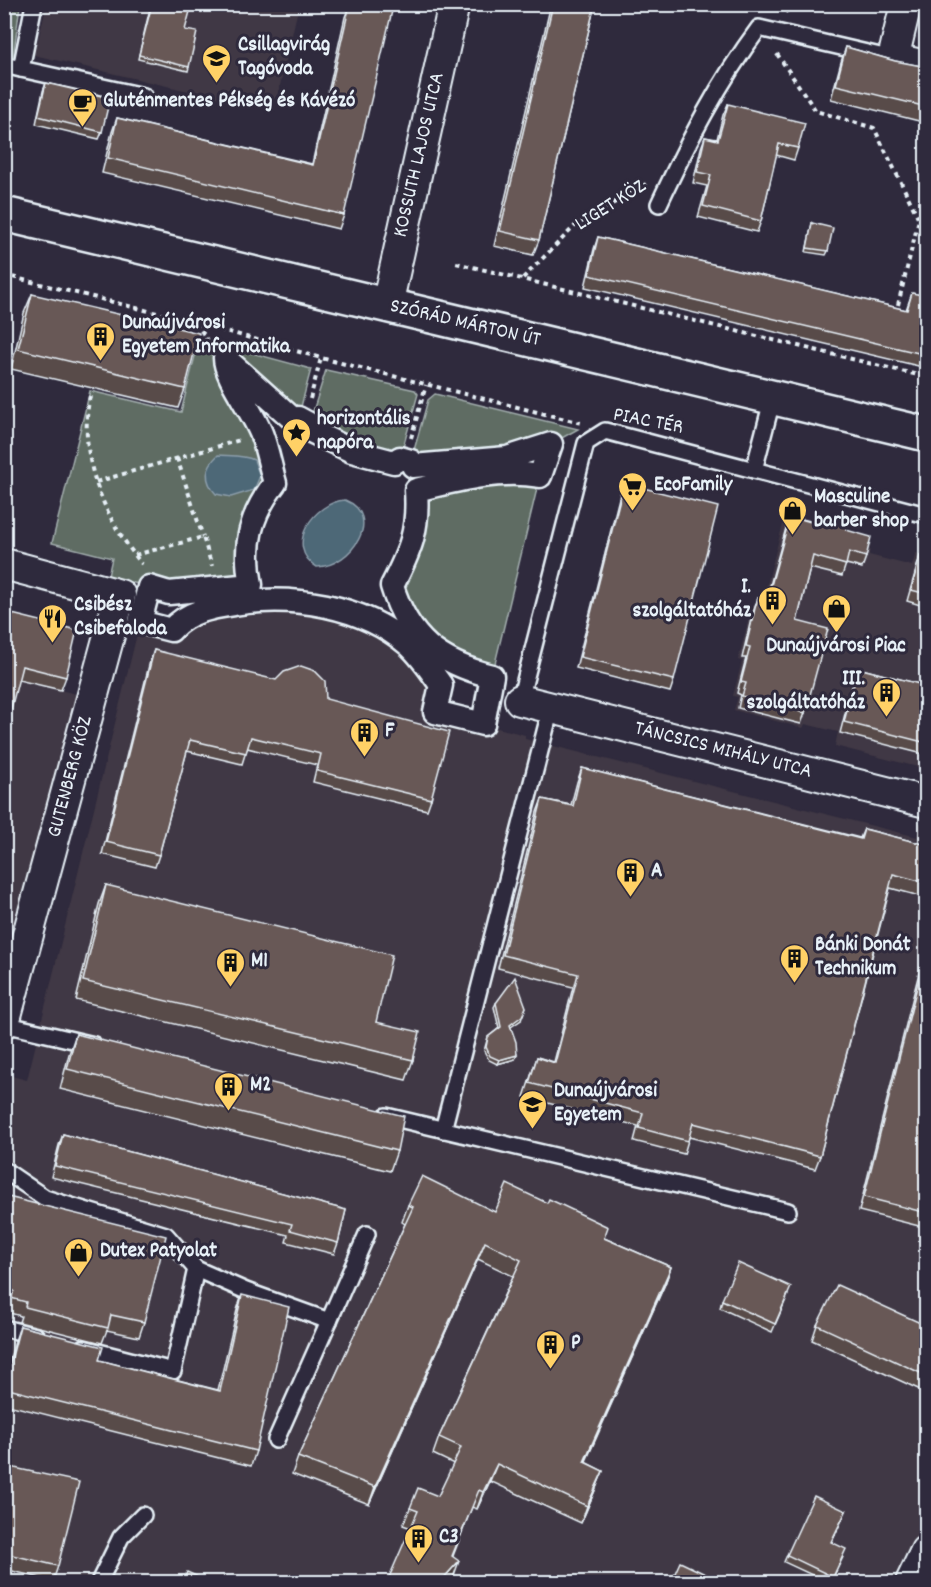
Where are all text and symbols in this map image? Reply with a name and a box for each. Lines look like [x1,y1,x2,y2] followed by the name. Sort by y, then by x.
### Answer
[238,31,330,85] place label: Csillagvirág Tagóvoda
[201,42,233,84] school or university icon: Csillagvirág Tagóvoda
[386,70,454,240] street label: KOSSUTH LAJOS UTCA
[66,86,98,128] cafe icon: Gluténmentes Pékség és Kávézó
[103,87,355,117] place label: Gluténmentes Pékség és Kávézó
[570,172,653,240] street label: LIGET KÖZ
[387,292,544,356] street label: SZÓRÁD MÁRTON ÚT
[122,309,291,363] place label: Dunaújvárosi Egyetem Informatika
[85,320,117,362] building icon: Dunaújvárosi Egyetem Informatika
[610,401,686,443] street label: PIAC TÉR
[317,405,411,459] place label: horizontális napóra
[280,416,312,458] place icon: horizontális napóra
[617,470,649,512] supermarket icon: EcoFamily
[654,471,734,501] place label: EcoFamily
[814,483,909,537] place label: Masculine barber shop
[777,494,809,536] shop icon: Masculine barber shop
[632,573,752,627] place label: I. szolgáltatóház
[756,584,788,626] building icon: I. szolgáltatóház
[74,591,168,645] place label: Csibész Csibefaloda
[820,592,852,634] shop icon: Dunaújvárosi Piac
[37,602,69,644] restaurant icon: Csibész Csibefaloda
[766,632,906,662] place label: Dunaújvárosi Piac
[746,665,866,719] place label: III. szolgáltatóház
[870,676,902,718] building icon: III. szolgáltatóház
[40,712,102,841] street label: GUTENBERG KÖZ
[631,714,815,788] street label: TÁNCSICS MIHÁLY UTCA
[348,716,380,758] building icon: F
[385,717,395,747] place label: F
[614,856,646,898] building icon: A
[651,857,662,887] place label: A
[815,931,911,985] place label: Bánki Donát Technikum
[778,942,810,984] building icon: Bánki Donát Technikum
[214,946,246,988] building icon: M1
[251,947,268,977] place label: M1
[213,1070,245,1112] building icon: M2
[250,1071,271,1101] place label: M2
[554,1077,657,1131] place label: Dunaújvárosi Egyetem
[517,1088,549,1130] school or university icon: Dunaújvárosi Egyetem
[63,1236,95,1278] shop icon: Dutex Patyolat
[100,1237,217,1267] place label: Dutex Patyolat
[534,1328,566,1370] building icon: P
[571,1329,581,1359] place label: P
[402,1522,434,1564] building icon: C3
[439,1523,459,1553] place label: C3

